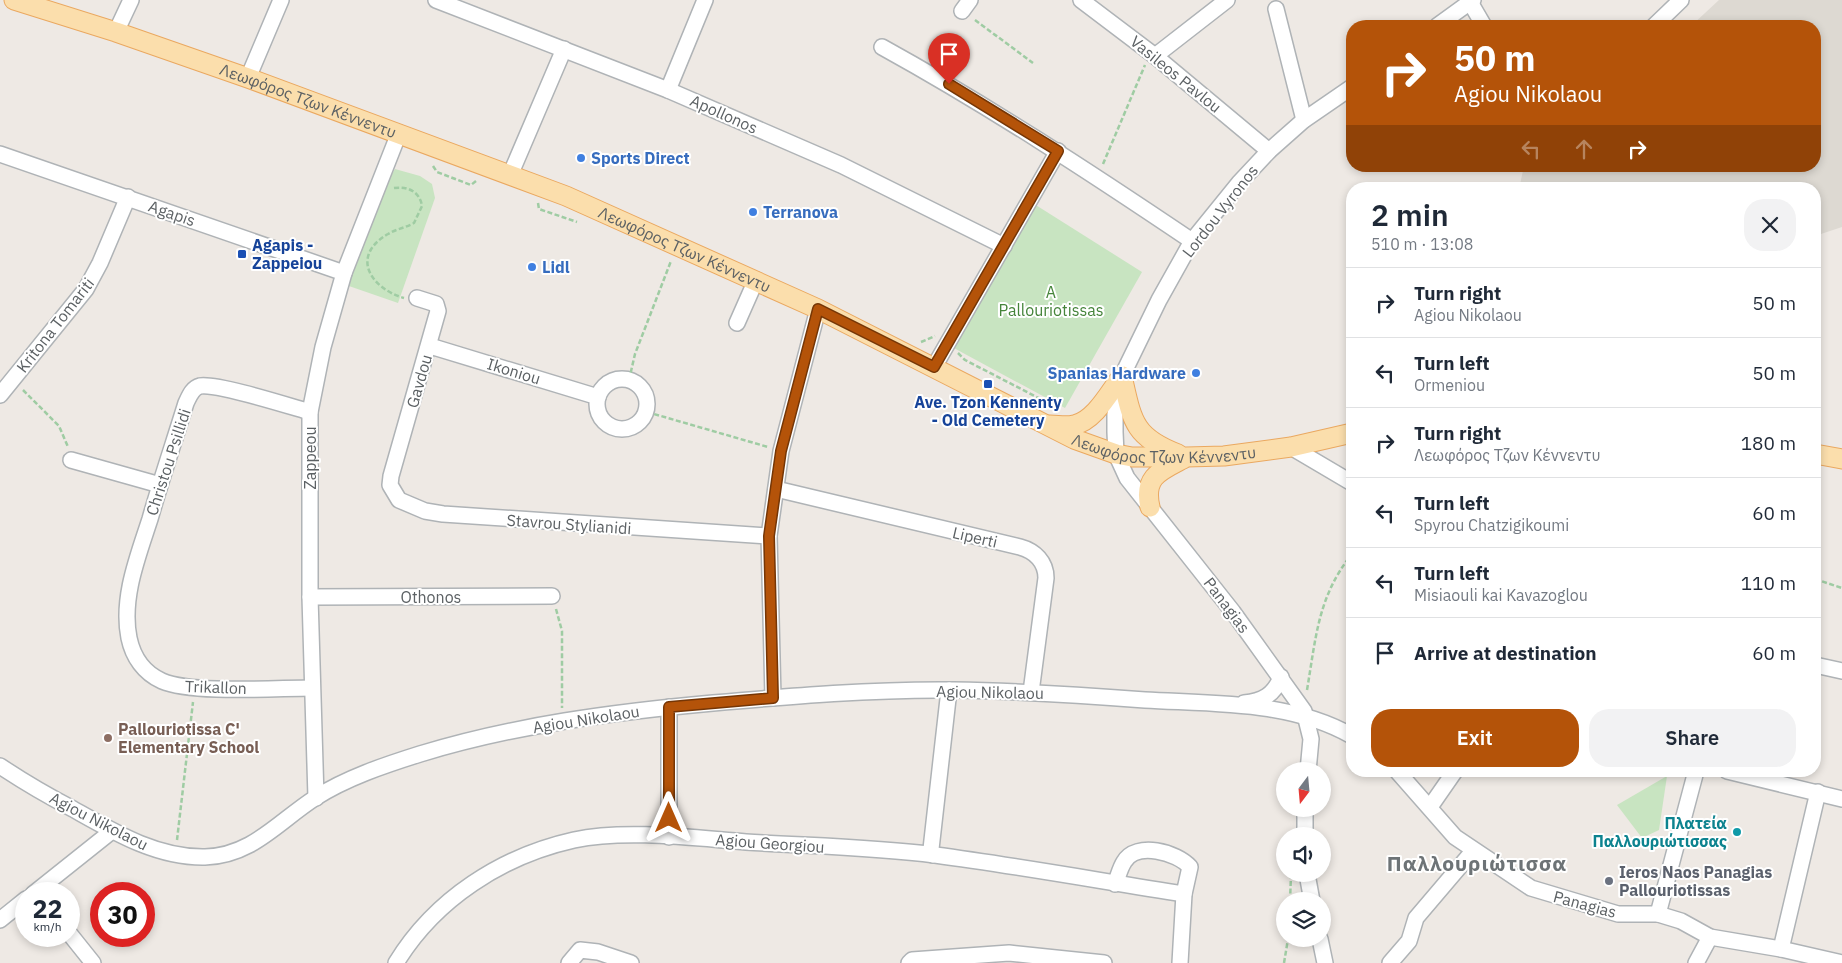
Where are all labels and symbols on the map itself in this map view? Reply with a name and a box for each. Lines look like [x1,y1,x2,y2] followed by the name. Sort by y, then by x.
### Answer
[1126,31,1226,117] street label: Vasileos Pavlou
[928,33,970,84] pin
[217,59,399,142] street label: Λεωφόρος Τζων Κέννεντυ
[687,90,761,138] street label: Apollonos
[591,148,690,168] place label: Sports Direct
[575,152,587,164] marker: Sports Direct
[1178,161,1262,261] street label: Lordou Vyronos
[146,196,198,230] street label: Agapis
[595,202,774,297] street label: Λεωφόρος Τζων Κέννεντυ
[763,202,838,222] place label: Terranova
[747,206,759,218] marker: Terranova
[252,235,322,273] place label: Agapis - Zappeiou
[236,248,248,260] marker: Agapis - Zappeiou
[542,257,570,277] place label: Lidl
[526,261,538,273] marker: Lidl
[12,274,98,376] street label: Kritona Tomariti
[998,282,1104,320] park label: A Pallouriotissas
[402,352,436,410] street label: Gavdou
[485,353,543,389] street label: Ikoniou
[1048,363,1186,383] place label: Spanias Hardware
[1190,367,1202,379] marker: Spanias Hardware
[982,378,994,390] marker: Ave. Tzon Kennenty - Old Cemetery
[914,392,1062,430] place label: Ave. Tzon Kennenty - Old Cemetery
[141,406,195,518] street label: Christou Psillidi
[300,426,320,490] street label: Zappeou
[1069,429,1257,467] street label: Λεωφόρος Τζων Κέννεντυ
[506,510,632,538] street label: Stavrou Stylianidi
[951,522,999,552] street label: Liperti
[1200,573,1254,637] street label: Panagias
[401,587,461,607] street label: Othonos
[185,676,247,698] street label: Trikallon
[936,681,1044,703] street label: Agiou Nikolaou
[531,701,641,737] street label: Agiou Nikolaou
[118,719,259,757] place label: Pallouriotissa C' Elementary School
[102,732,114,744] marker: Pallouriotissa C' Elementary School
[1276,762,1331,818] north arrow
[46,788,152,854] street label: Agiou Nikolaou
[642,791,694,843] position arrow
[1592,813,1727,851] place label: Πλατεία Παλλουριώτισσας
[1731,826,1743,838] marker: Πλατεία Παλλουριώτισσας
[715,829,825,857] street label: Agiou Georgiou
[1387,849,1567,877] district label: Παλλουριώτισσα
[1619,862,1772,900] place label: Ieros Naos Panagias Pallouriotissas
[1603,875,1615,887] marker: Ieros Naos Panagias Pallouriotissas
[90,882,155,947] speed limit sign: 30
[1551,886,1619,922] street label: Panagias

